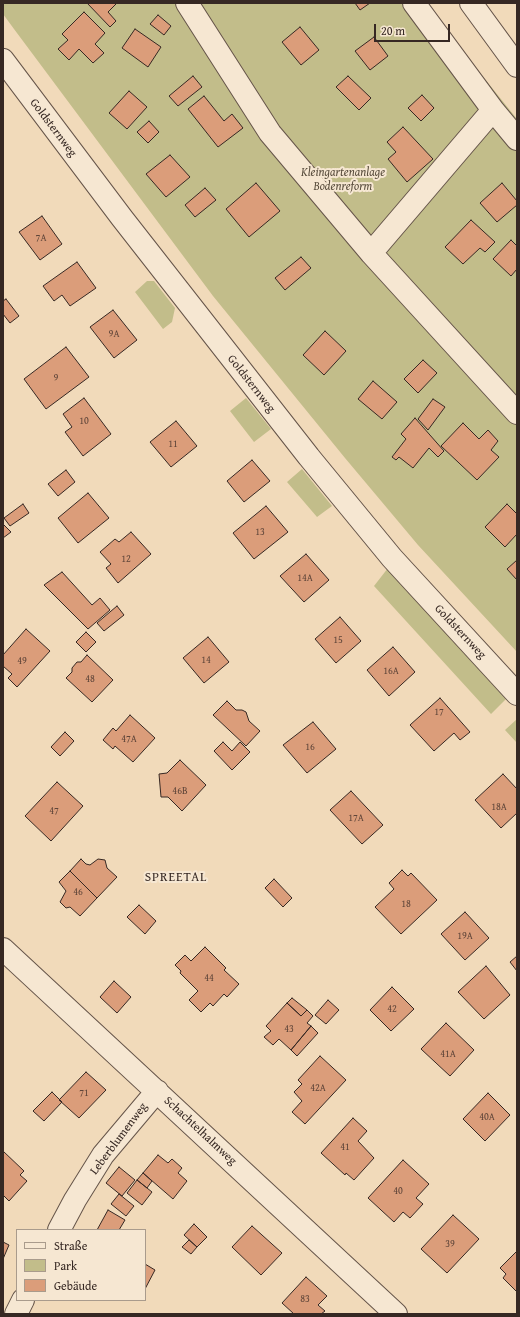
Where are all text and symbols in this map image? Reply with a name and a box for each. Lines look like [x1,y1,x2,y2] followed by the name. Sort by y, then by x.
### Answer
[376,16,452,42] scale bar
[381,22,405,39] text: 20 m
[26,96,80,160] street label: Goldsternweg
[301,166,385,194] park label: Kleingartenanlage Bodenreform
[36,232,46,244] house number: 7A
[109,328,119,340] house number: 9A
[224,352,278,416] street label: Goldsternweg
[54,372,58,384] house number: 9
[79,415,89,427] house number: 10
[168,438,178,450] house number: 11
[255,526,265,538] house number: 13
[121,553,131,565] house number: 12
[297,572,313,584] house number: 14A
[431,602,489,662] street label: Goldsternweg
[333,634,343,646] house number: 15
[201,654,211,666] house number: 14
[17,655,27,667] house number: 49
[383,665,399,677] house number: 16A
[85,673,95,685] house number: 48
[434,706,444,718] house number: 17
[121,733,137,745] house number: 47A
[305,741,315,753] house number: 16
[172,785,188,797] house number: 46B
[491,801,507,813] house number: 18A
[49,805,59,817] house number: 47
[348,812,364,824] house number: 17A
[145,870,207,886] district label: SPREETAL
[73,886,83,898] house number: 46
[401,898,411,910] house number: 18
[457,930,473,942] house number: 19A
[204,972,214,984] house number: 44
[387,1003,397,1015] house number: 42
[284,1023,294,1035] house number: 43
[440,1048,456,1060] house number: 41A
[310,1082,326,1094] house number: 42A
[79,1087,89,1099] house number: 71
[161,1094,239,1168] street label: Schachtelhalmweg
[87,1100,151,1178] street label: Leberblumenweg
[479,1111,495,1123] house number: 40A
[340,1141,350,1153] house number: 41
[393,1185,403,1197] house number: 40
[16,1229,146,1301] legend
[54,1237,87,1254] text: Straße
[445,1238,455,1250] house number: 39
[54,1257,77,1274] text: Park
[54,1277,97,1294] text: Gebäude
[300,1293,310,1305] house number: 83

